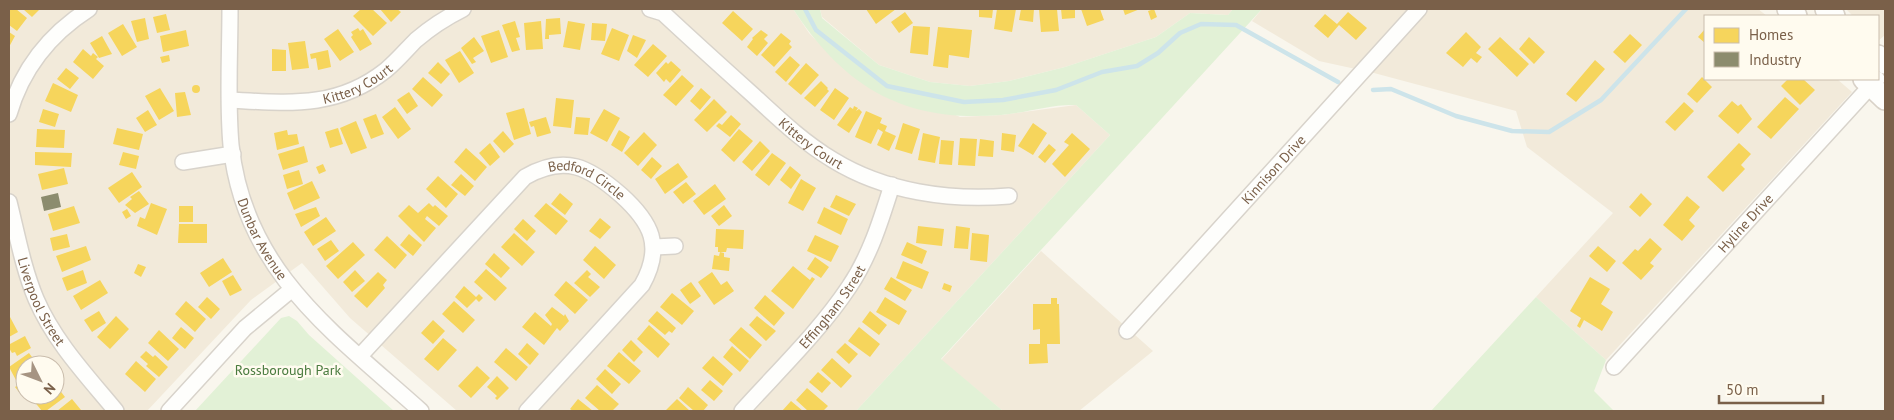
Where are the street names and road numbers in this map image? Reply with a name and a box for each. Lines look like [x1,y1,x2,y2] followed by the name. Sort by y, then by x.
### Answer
[321,59,396,108] street label: Kittery Court
[775,114,847,173] street label: Kittery Court
[1237,131,1310,208] street label: Kinnison Drive
[546,156,629,204] street label: Bedford Circle
[1714,190,1777,256] street label: Hyline Drive
[233,196,291,284] street label: Dunbar Avenue
[14,255,69,349] street label: Liverpool Street
[795,262,869,353] street label: Effingham Street

